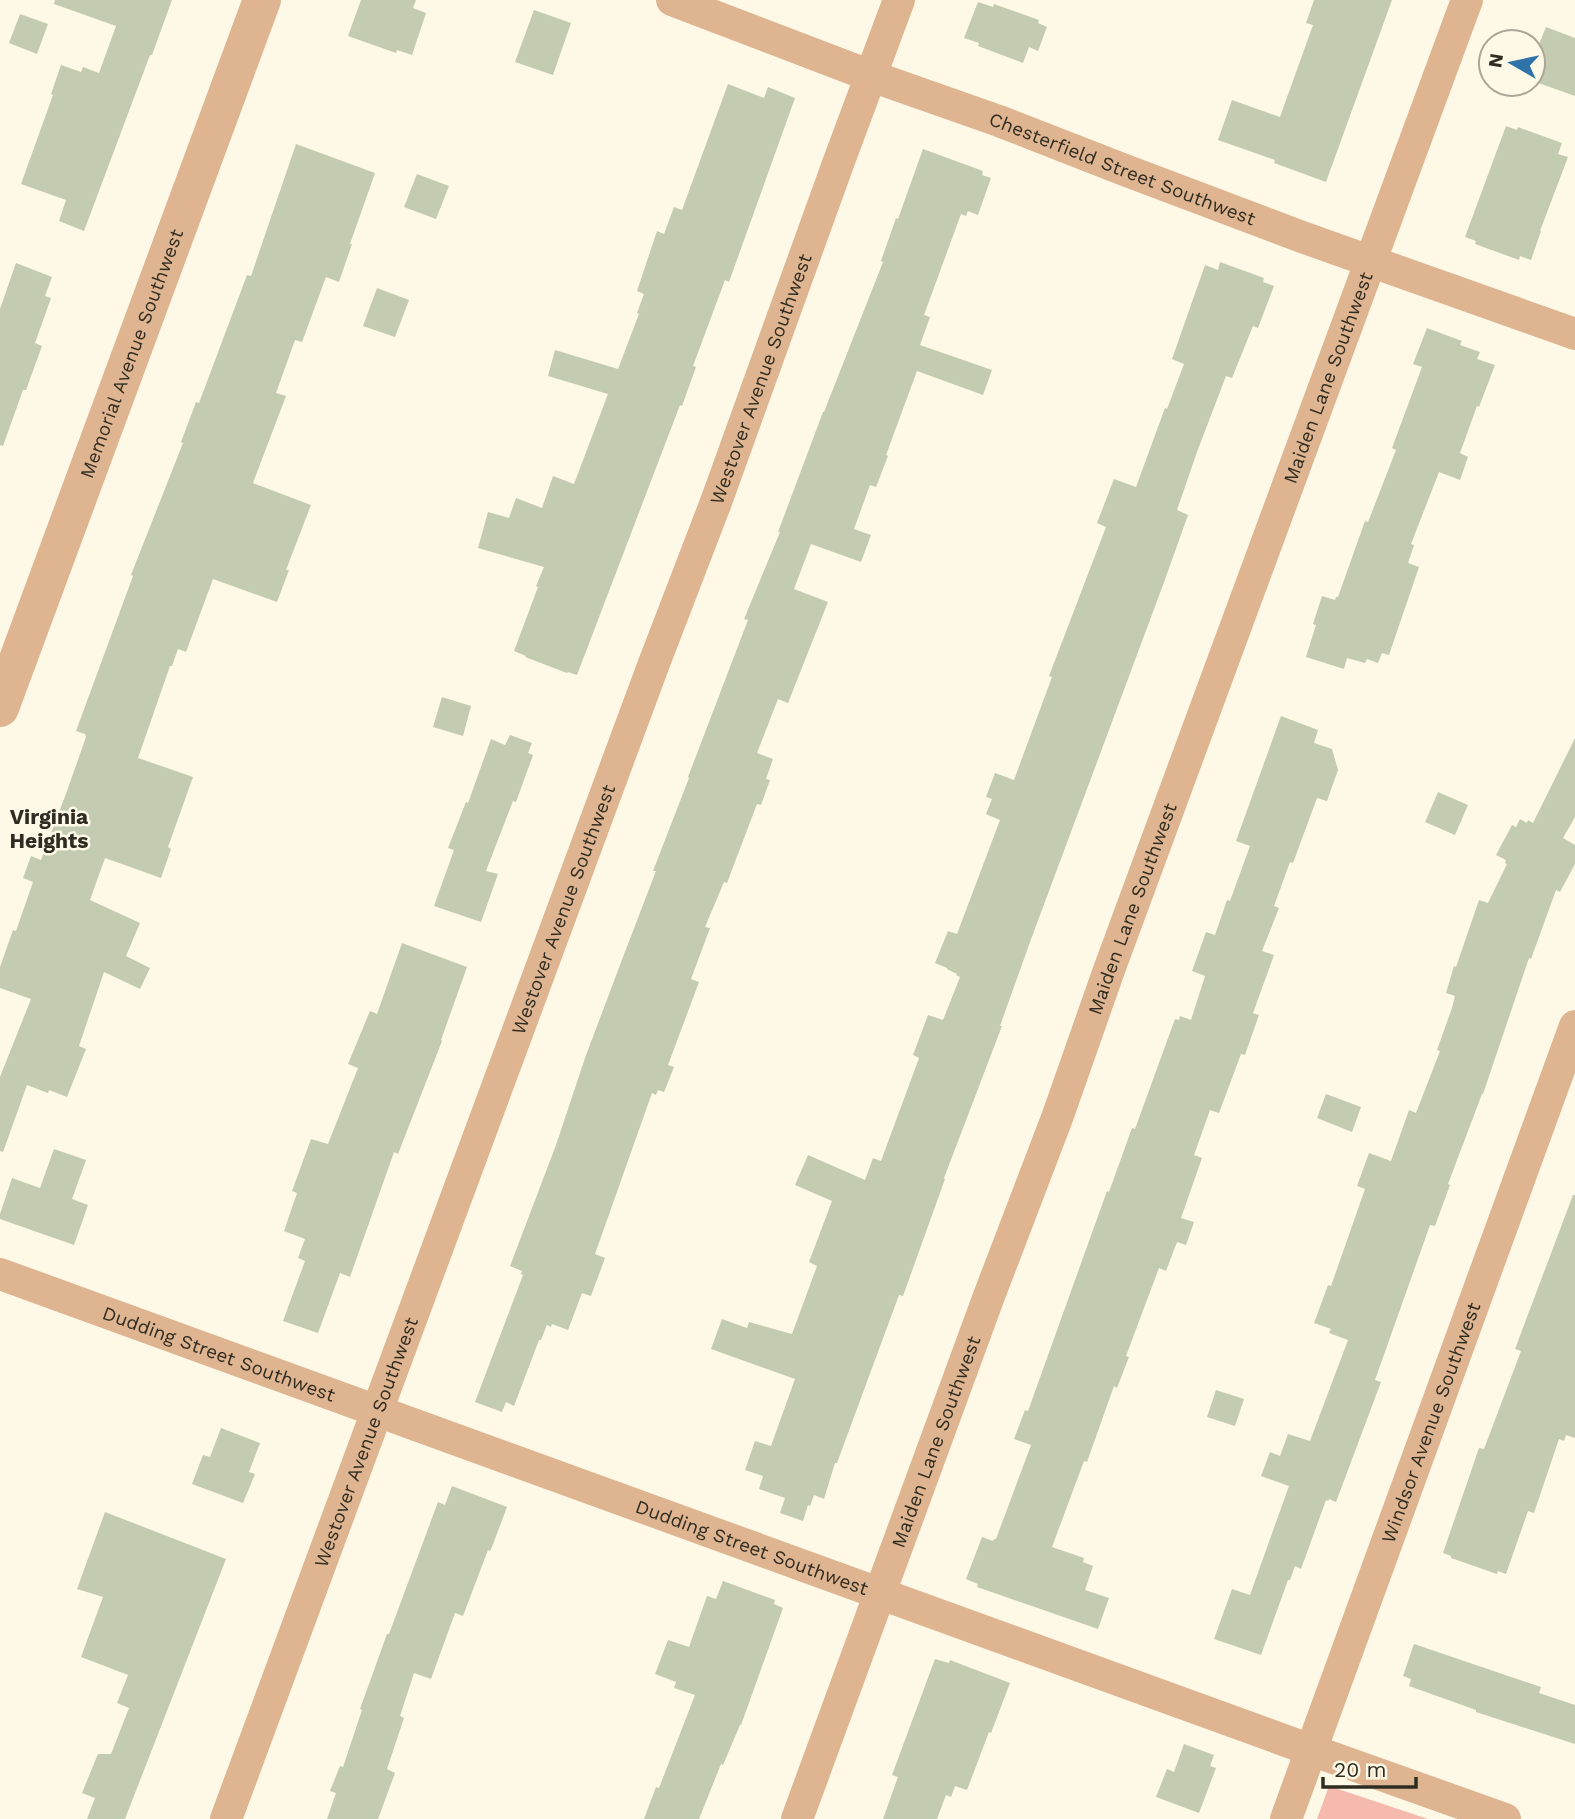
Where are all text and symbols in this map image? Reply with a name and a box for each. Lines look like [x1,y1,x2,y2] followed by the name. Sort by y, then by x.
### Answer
[1477,28,1547,98] north arrow
[1483,52,1508,69] text: N
[986,107,1259,230] street label: Chesterfield Street Southwest
[75,226,188,481] street label: Memorial Avenue Southwest
[705,250,816,508] street label: Westover Avenue Southwest
[1278,269,1377,487] street label: Maiden Lane Southwest
[506,781,620,1038] street label: Westover Avenue Southwest
[1083,800,1181,1018] street label: Maiden Lane Southwest
[10,804,89,853] district label: Virginia Heights
[1376,1299,1485,1546] street label: Windsor Avenue Southwest
[100,1301,339,1406] street label: Dudding Street Southwest
[309,1314,422,1570] street label: Westover Avenue Southwest
[886,1333,985,1551] street label: Maiden Lane Southwest
[632,1494,871,1600] street label: Dudding Street Southwest
[1323,1745,1416,1789] scale bar
[1334,1757,1386,1782] text: 20 m

